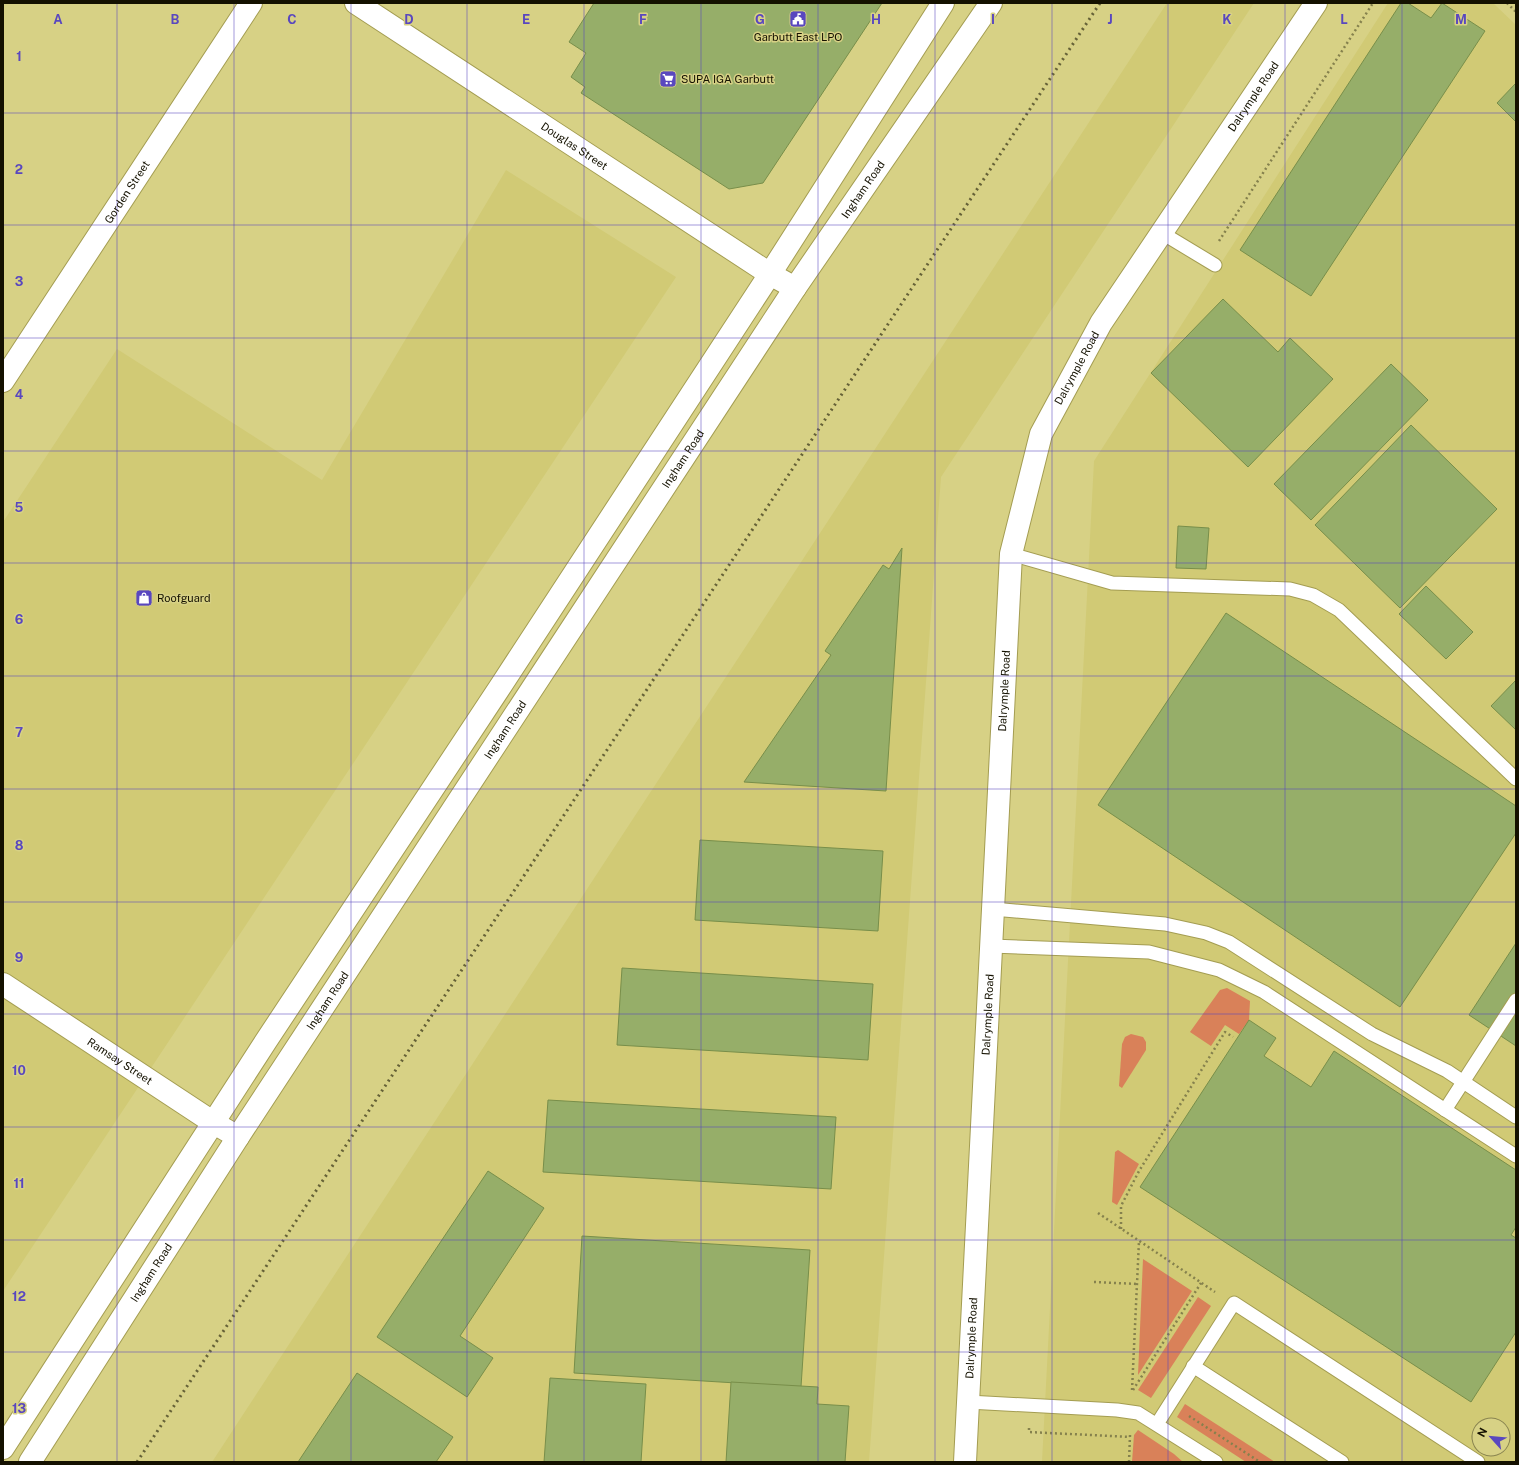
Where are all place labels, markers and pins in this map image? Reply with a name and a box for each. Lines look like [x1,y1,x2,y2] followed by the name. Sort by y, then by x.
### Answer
[788,9,808,29] public building icon: Garbutt East LPO
[754,31,842,43] place label: Garbutt East LPO
[658,69,678,89] supermarket icon: SUPA IGA Garbutt
[681,73,774,85] place label: SUPA IGA Garbutt
[134,588,154,608] shop icon: Roofguard
[157,592,211,604] place label: Roofguard

